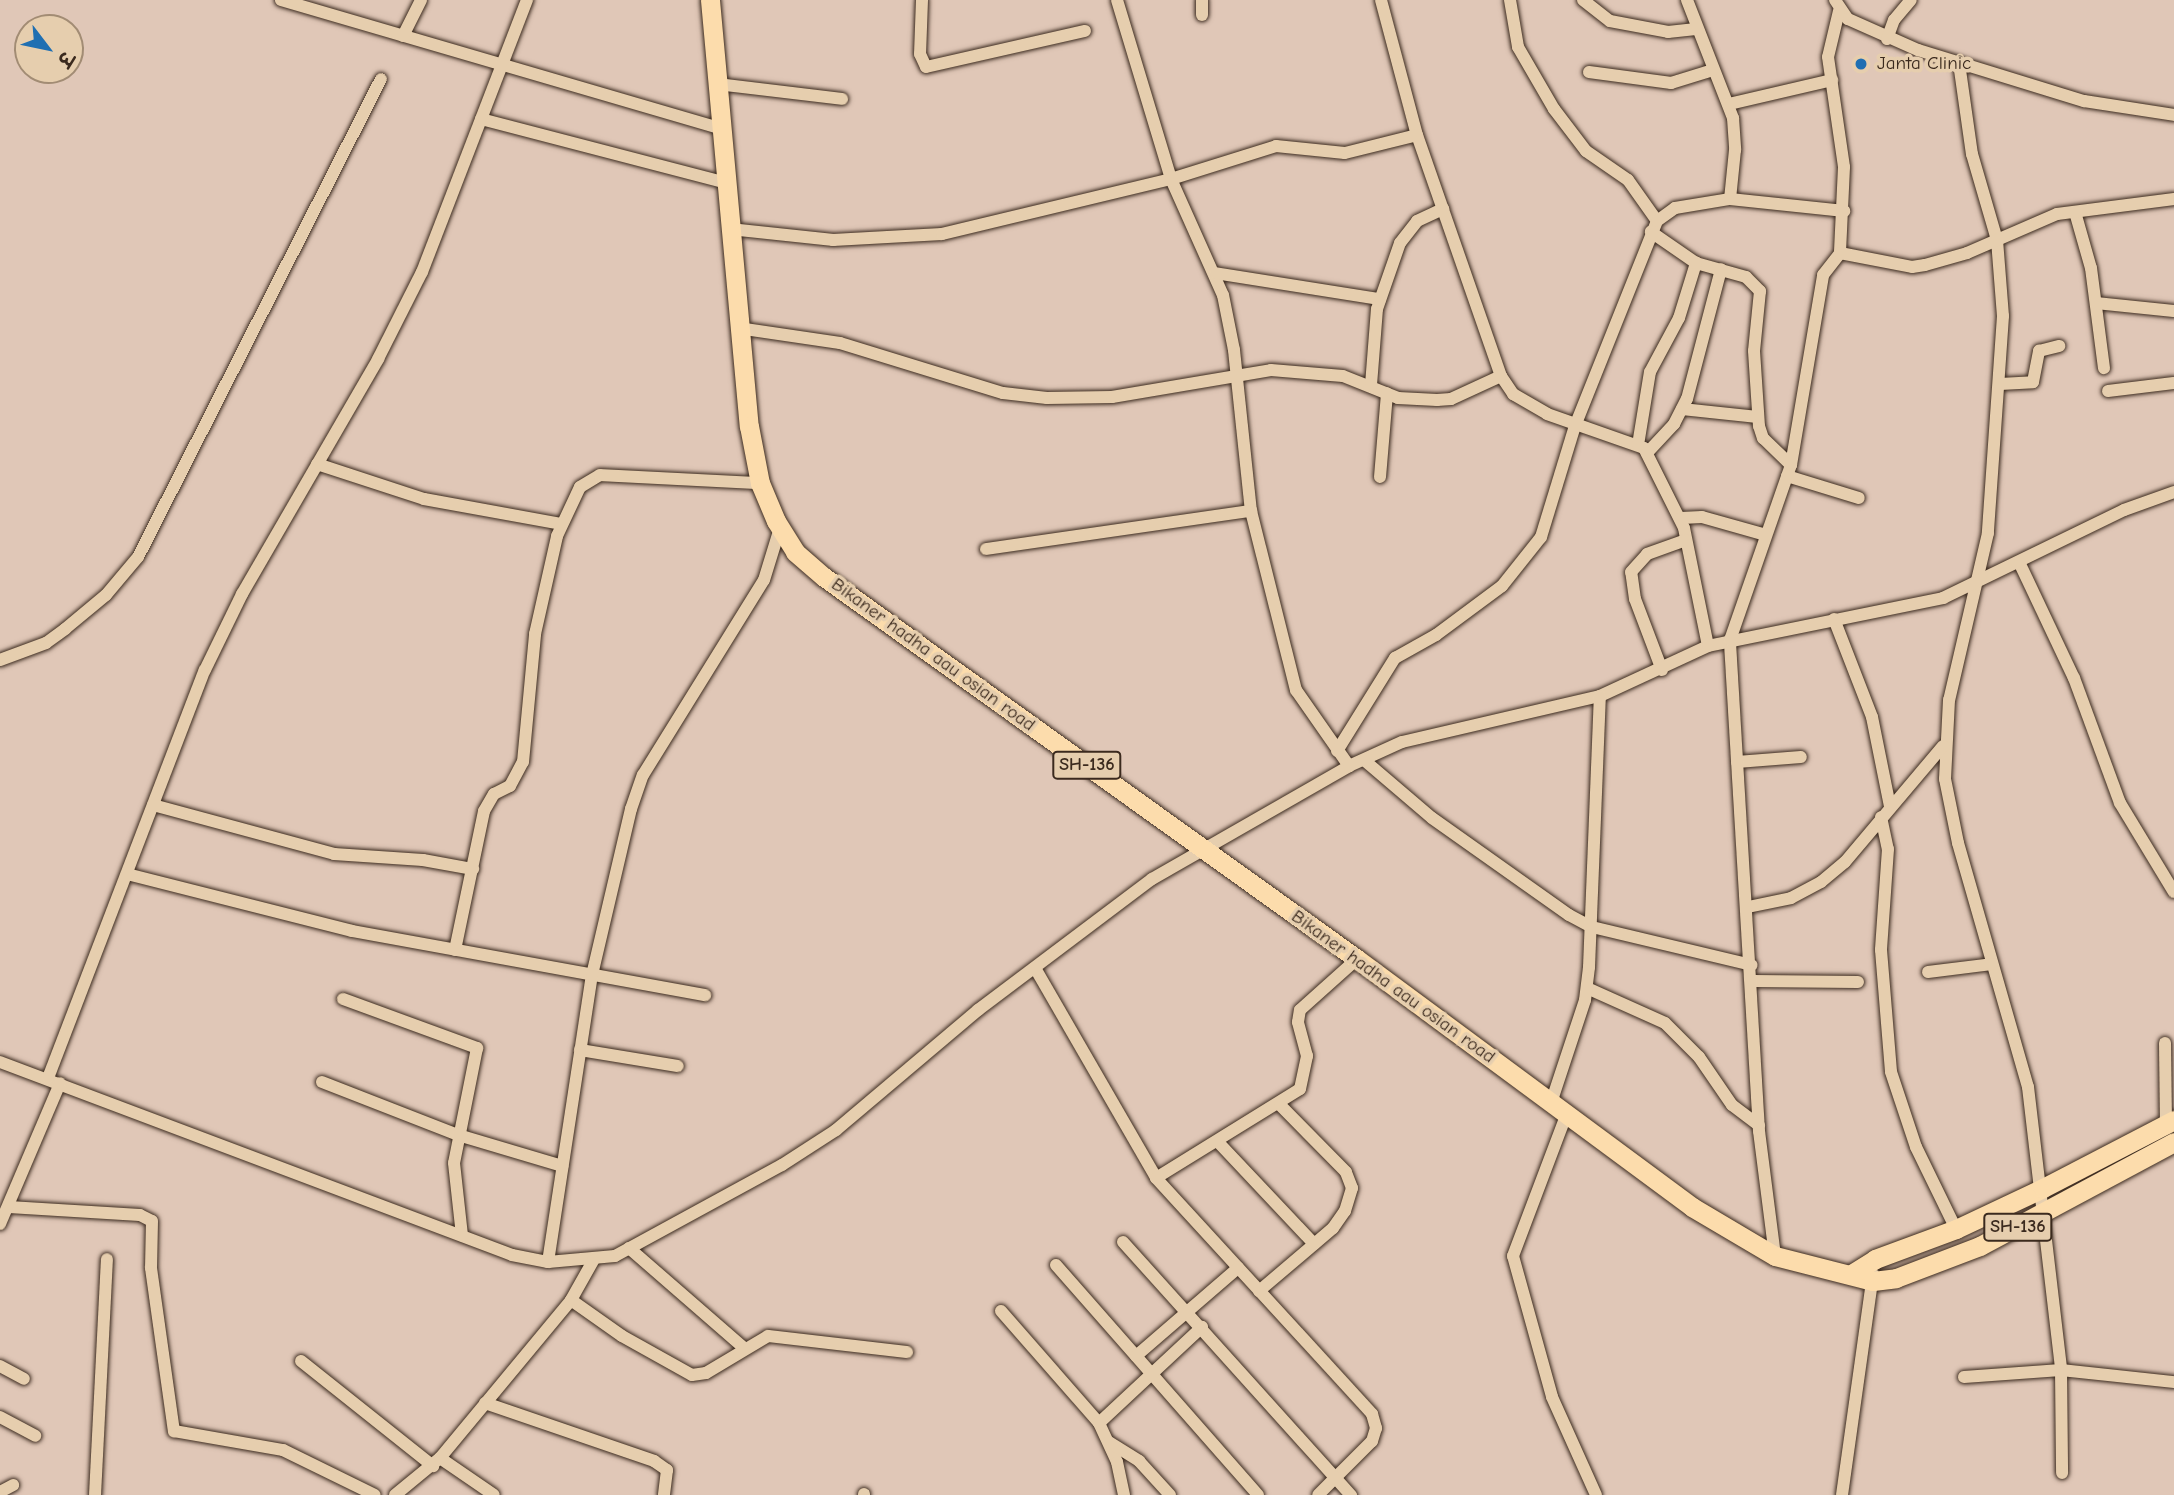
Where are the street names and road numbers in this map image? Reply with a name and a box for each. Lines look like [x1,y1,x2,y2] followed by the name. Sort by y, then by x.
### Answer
[827,573,1039,737] street label: Bikaner hadha aau osian road
[1052,750,1122,780] road number: SH-136
[1287,905,1499,1069] street label: Bikaner hadha aau osian road
[1983,1212,2053,1242] road number: SH-136

